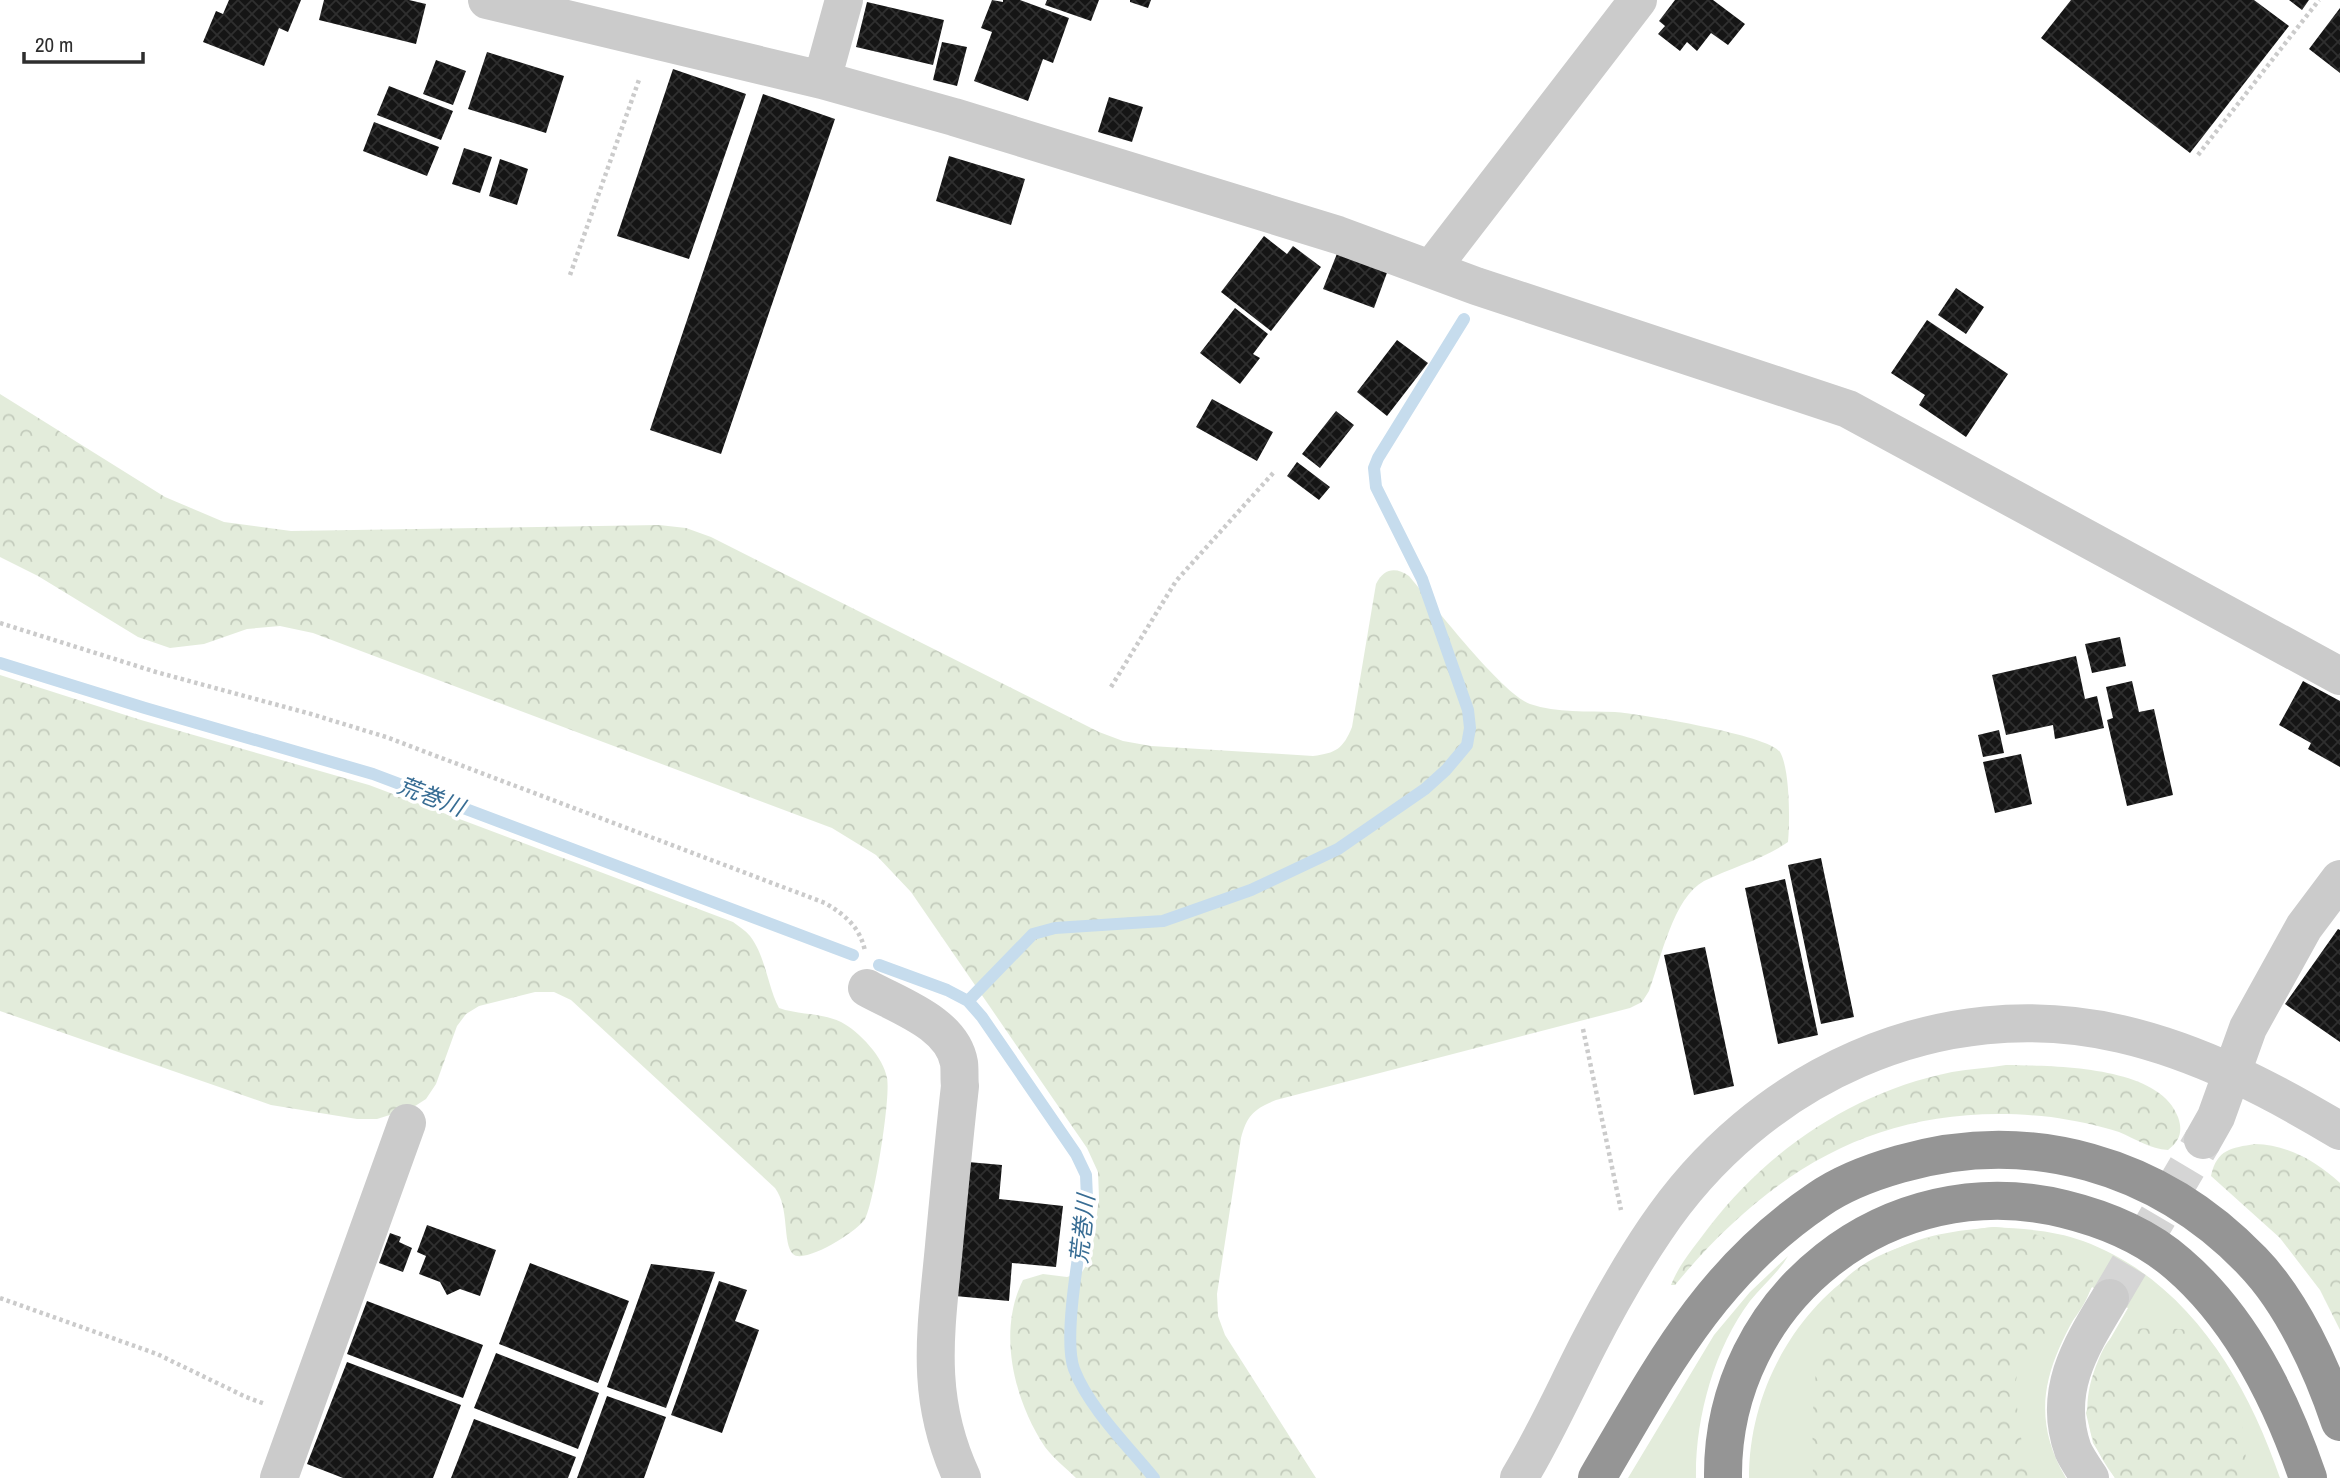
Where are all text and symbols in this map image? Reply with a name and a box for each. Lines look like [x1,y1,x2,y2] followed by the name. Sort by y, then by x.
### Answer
[24,21,144,65] scale bar
[35,30,73,59] text: 20 m
[393,769,472,824] water label: 荒巻川
[1063,1190,1101,1265] water label: 荒巻川

